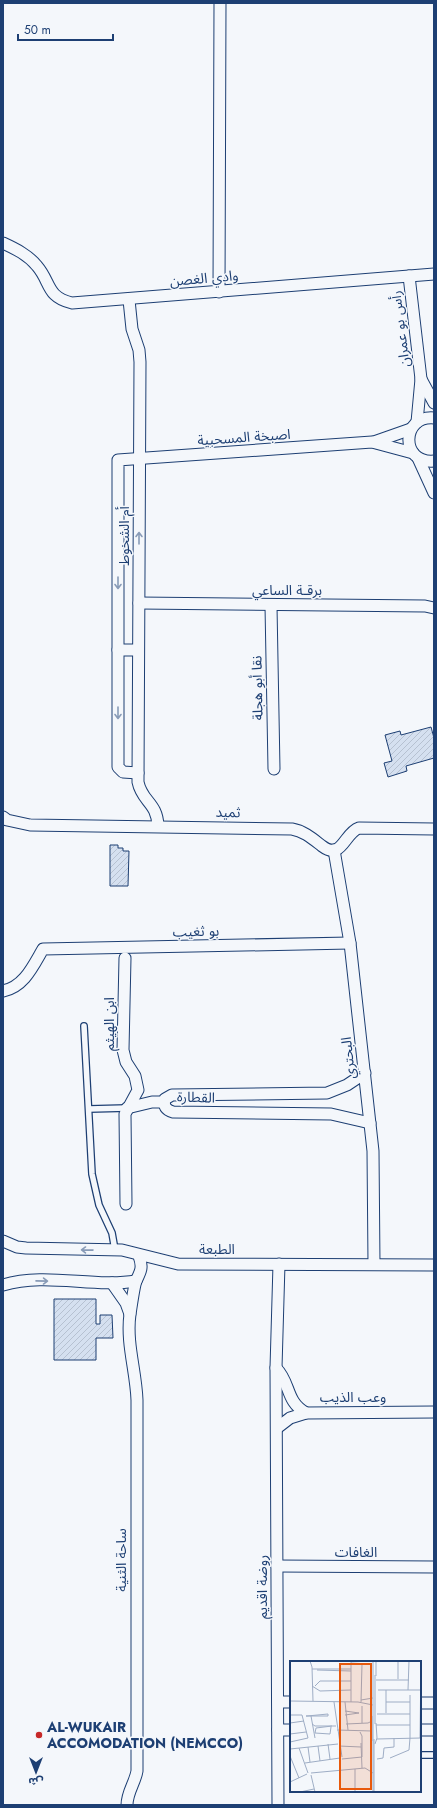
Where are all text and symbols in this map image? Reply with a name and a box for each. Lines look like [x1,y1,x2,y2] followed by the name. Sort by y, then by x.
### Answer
[18,16,113,42] scale bar
[24,21,51,39] text: 50 m
[169,265,239,292] street label: وادي الغصن
[385,290,415,368] street label: رأس بو عمران
[197,424,291,450] street label: اصبخة المسحبية
[114,506,135,566] street label: أم الشخوط
[135,532,143,545] one-way arrow
[114,576,122,589] one-way arrow
[252,580,322,601] street label: برقـة الساعي
[246,655,268,721] street label: نقا أبو هجلة
[114,706,122,719] one-way arrow
[215,802,241,822] street label: ثميد
[173,921,220,941] street label: بو ثغيب
[99,997,120,1051] street label: ابن الهيثم
[336,1036,361,1080] street label: البحتري
[177,1086,215,1108] street label: القطارة
[199,1239,235,1259] street label: الطبعة
[81,1246,94,1254] one-way arrow
[35,1277,48,1285] one-way arrow
[320,1387,386,1407] street label: وعب الذيب
[111,1528,131,1592] street label: ساحة الثنية
[335,1542,377,1562] street label: الغافات
[252,1555,273,1619] street label: روضة اقديم
[290,1661,421,1792] inset map
[46,1717,243,1753] place label: AL-WUKAIR ACCOMODATION (NEMCCO)
[34,1730,44,1740] marker: AL-WUKAIR ACCOMODATION (NEMCCO)
[16,1752,56,1792] north arrow
[28,1774,44,1790] text: ش

